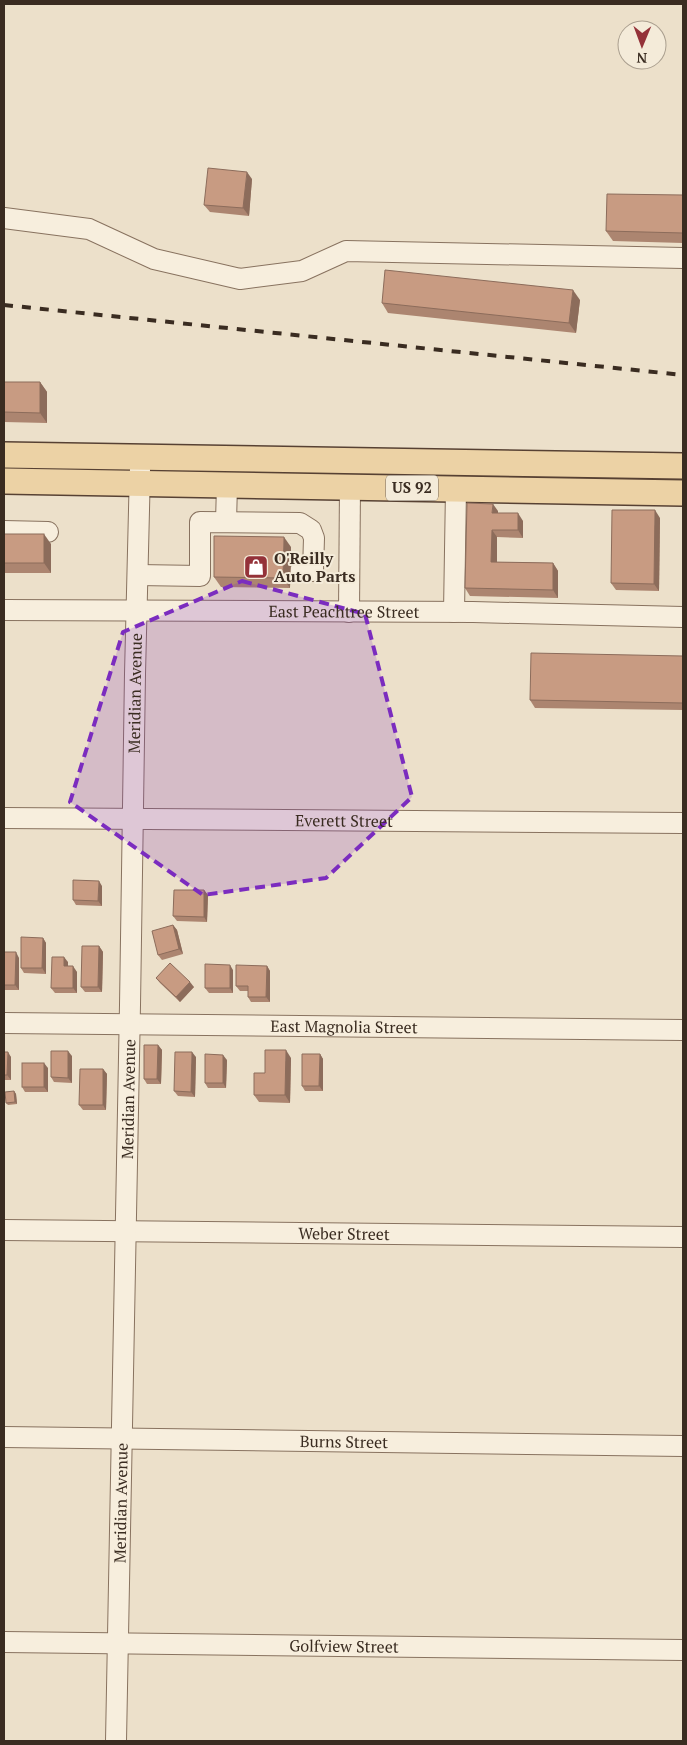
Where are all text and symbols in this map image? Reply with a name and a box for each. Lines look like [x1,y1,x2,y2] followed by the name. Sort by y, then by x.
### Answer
[617,20,667,70] north arrow
[636,49,647,68] text: N
[386,476,438,500] road number: US 92
[274,547,355,587] place label: O'Reilly Auto Parts
[243,554,269,580] shop icon: O'Reilly Auto Parts
[268,600,420,623] street label: East Peachtree Street
[123,633,147,753] street label: Meridian Avenue
[295,809,393,832] street label: Everett Street
[270,1015,418,1038] street label: East Magnolia Street
[116,1039,140,1159] street label: Meridian Avenue
[298,1222,390,1245] street label: Weber Street
[300,1430,388,1453] street label: Burns Street
[108,1443,133,1563] street label: Meridian Avenue
[289,1634,399,1658] street label: Golfview Street

